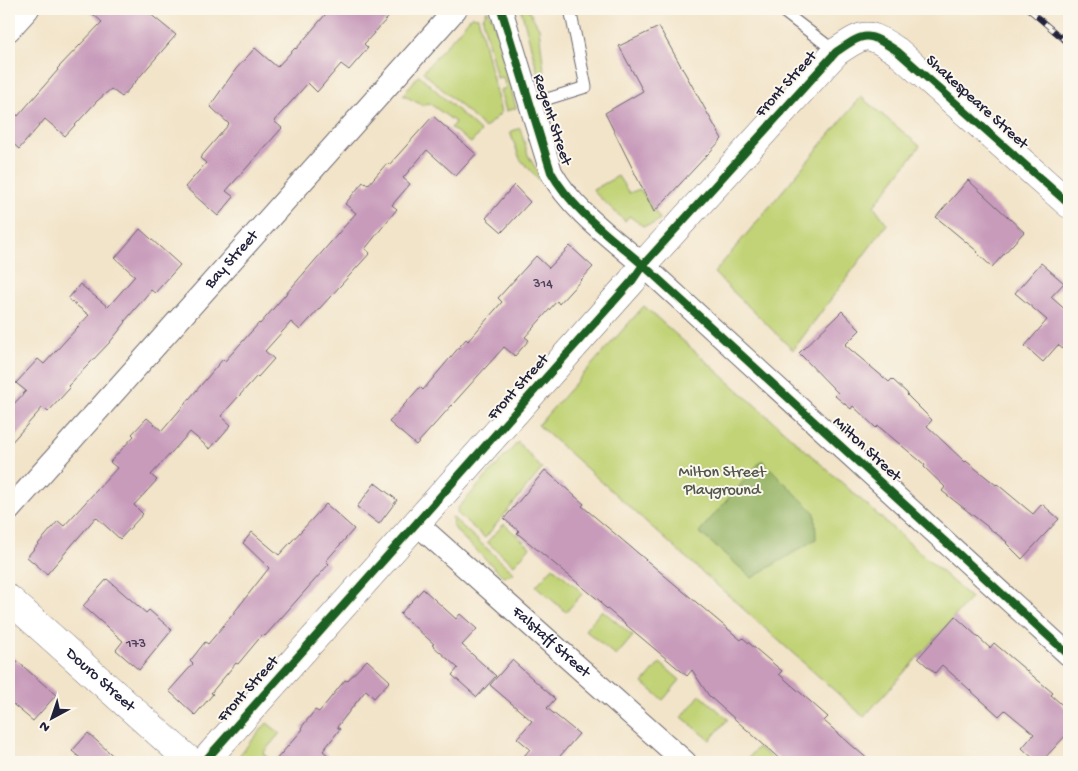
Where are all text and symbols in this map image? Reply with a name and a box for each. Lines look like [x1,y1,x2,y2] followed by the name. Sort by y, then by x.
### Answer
[752,47,823,123] street label: Front Street
[921,52,1032,155] street label: Shakespeare Street
[527,72,575,169] street label: Regent Street
[200,226,264,294] street label: Bay Street
[532,276,553,293] house number: 314
[484,350,555,426] street label: Front Street
[828,413,905,488] street label: Milton Street
[679,464,767,501] park label: Milton Street Playground
[507,602,595,683] street label: Falstaff Street
[125,636,146,653] house number: 173
[60,644,140,717] street label: Douro Street
[214,652,285,728] street label: Front Street
[28,694,78,744] north arrow
[36,717,54,735] text: N

